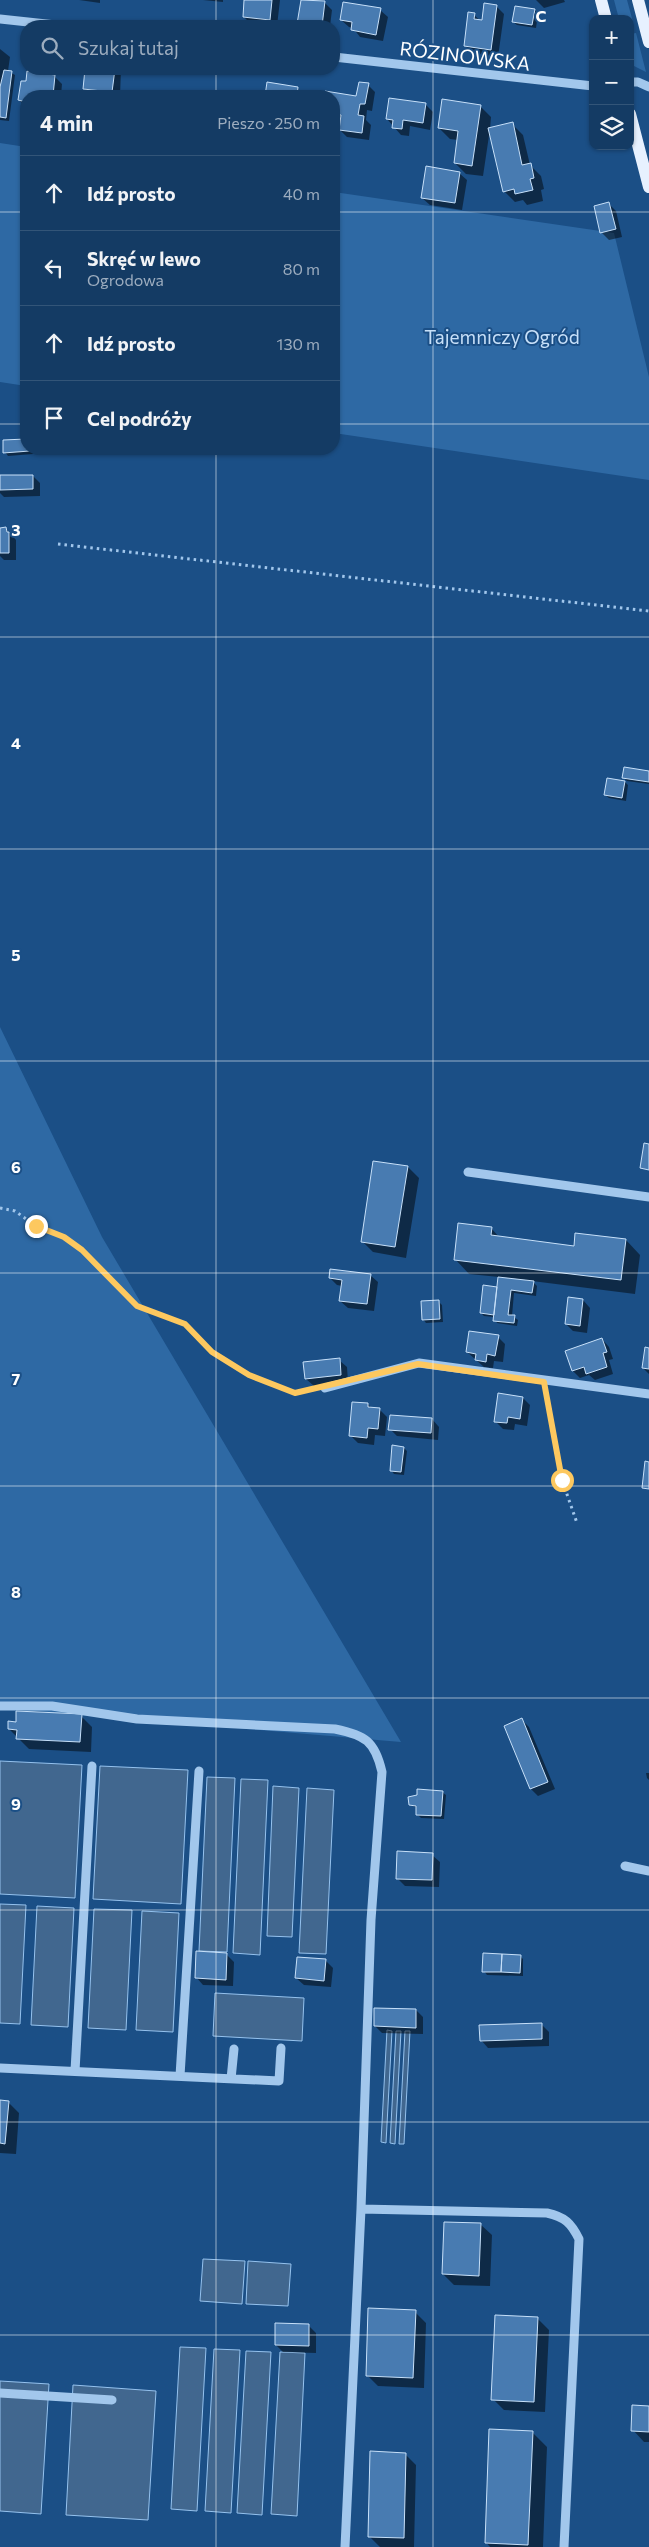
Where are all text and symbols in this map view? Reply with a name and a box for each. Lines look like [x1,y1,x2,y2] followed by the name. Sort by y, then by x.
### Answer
[536,6,547,25] text: C
[589,15,634,150] map controls
[589,15,634,60] button: +
[20,20,340,75] search box
[38,34,66,62] icon: search
[399,35,532,75] street label: RÓZINOWSKA
[78,36,179,59] text: Szukaj tutaj
[589,60,634,105] button: −
[589,105,634,150] button: layers
[40,110,93,135] text: 4 min
[217,113,320,132] text: Pieszo · 250 m
[40,179,68,207] icon: ahead
[87,182,176,205] text: Idź prosto
[283,184,320,203] text: 40 m
[87,247,201,270] text: Skręć w lewo
[40,254,68,282] icon: left
[283,259,320,278] text: 80 m
[87,270,164,289] text: Ogrodowa
[424,325,580,348] park label: Tajemniczy Ogród
[40,329,68,357] icon: ahead
[87,332,176,355] text: Idź prosto
[277,334,320,353] text: 130 m
[40,404,68,432] icon: arrive
[87,407,192,430] text: Cel podróży
[11,520,21,539] text: 3
[11,733,21,752] text: 4
[11,945,21,964] text: 5
[11,1157,21,1176] text: 6
[25,1215,48,1238] route end
[12,1369,21,1388] text: 7
[551,1469,574,1492] route start
[11,1582,21,1601] text: 8
[11,1794,21,1813] text: 9

